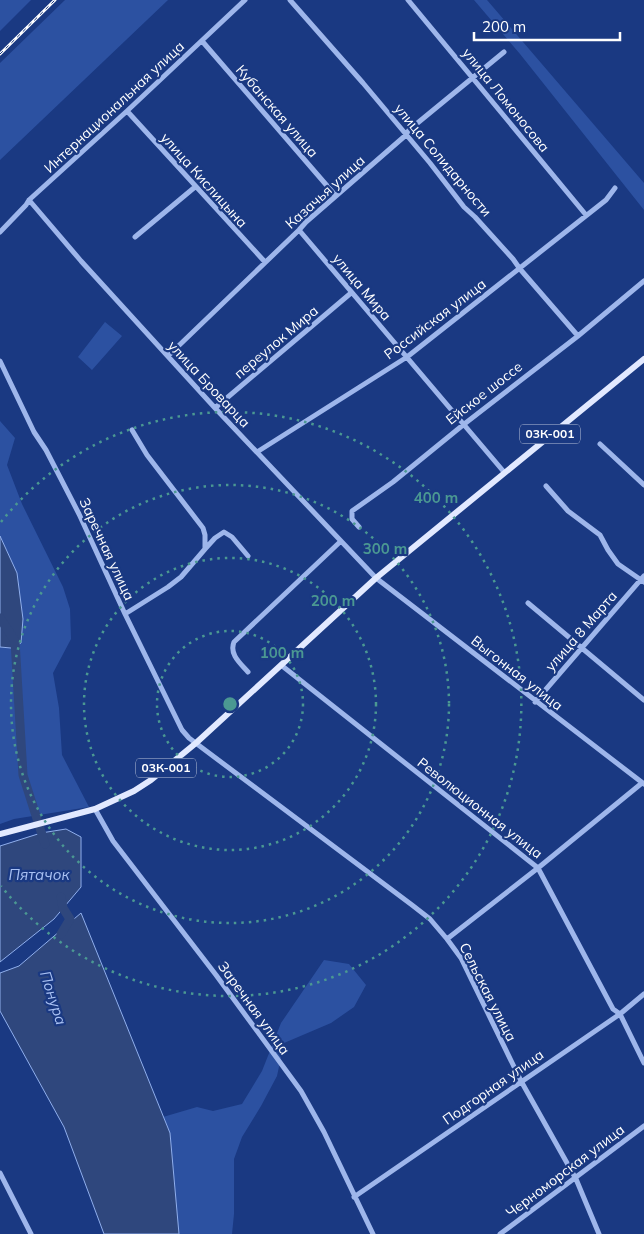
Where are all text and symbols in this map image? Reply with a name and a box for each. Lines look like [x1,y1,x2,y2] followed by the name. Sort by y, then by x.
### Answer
[474,10,620,42] scale bar
[482,17,526,36] text: 200 m
[40,37,188,177] street label: Интернациональная улица
[458,44,554,156] street label: улица Ломоносова
[232,61,322,161] street label: Кубанская улица
[390,100,496,220] street label: улица Солидарности
[157,129,251,231] street label: улица Кислицына
[281,151,369,233] street label: Казачья улица
[329,250,395,324] street label: улица Мира
[380,275,490,363] street label: Российская улица
[230,302,322,382] street label: переулок Мира
[164,337,254,431] street label: улица Броварца
[442,357,526,428] street label: Ейское шоссе
[520,424,580,444] road number: 03К-001
[414,488,458,507] text: 400 m
[75,495,139,603] street label: Заречная улица
[363,539,407,558] text: 300 m
[541,587,621,675] street label: улица 8 Марта
[311,591,355,610] text: 200 m
[467,632,567,714] street label: Выгонная улица
[260,643,304,662] text: 100 m
[221,695,239,713] centre of rings
[414,753,546,863] street label: Революционная улица
[136,758,196,778] road number: 03К-001
[9,865,70,884] water label: Пятачок
[455,940,521,1044] street label: Сельская улица
[214,958,294,1058] street label: Заречная улица
[36,968,71,1027] water label: Понура
[439,1045,547,1129] street label: Подгорная улица
[502,1121,628,1221] street label: Черноморская улица

